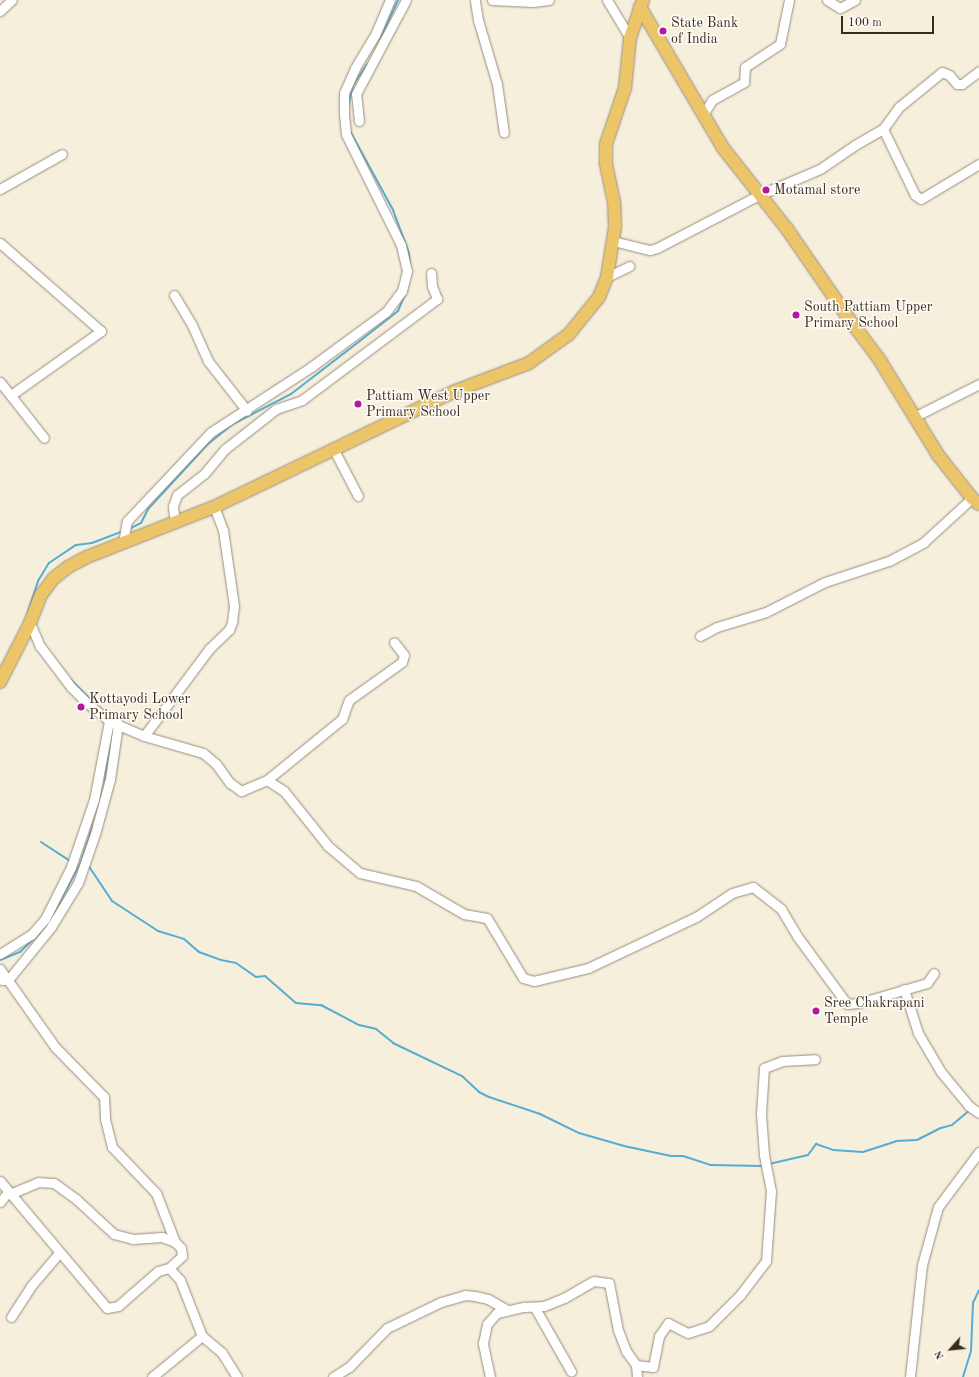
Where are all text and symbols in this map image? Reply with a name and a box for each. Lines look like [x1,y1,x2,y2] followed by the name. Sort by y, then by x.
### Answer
[843,8,936,34] scale bar
[671,15,738,48] place label: State Bank of India
[848,17,882,29] text: 100 m
[658,26,668,36] marker: State Bank of India
[774,182,860,198] place label: Motamal store
[761,185,771,195] marker: Motamal store
[804,299,932,332] place label: South Pattiam Upper Primary School
[791,310,801,320] marker: South Pattiam Upper Primary School
[366,388,490,420] place label: Pattiam West Upper Primary School
[353,399,363,409] marker: Pattiam West Upper Primary School
[89,691,190,724] place label: Kottayodi Lower Primary School
[76,702,86,712] marker: Kottayodi Lower Primary School
[824,995,925,1028] place label: Sree Chakrapani Temple
[811,1006,821,1016] marker: Sree Chakrapani Temple
[931,1329,971,1369] north arrow
[933,1348,947,1361] text: N

